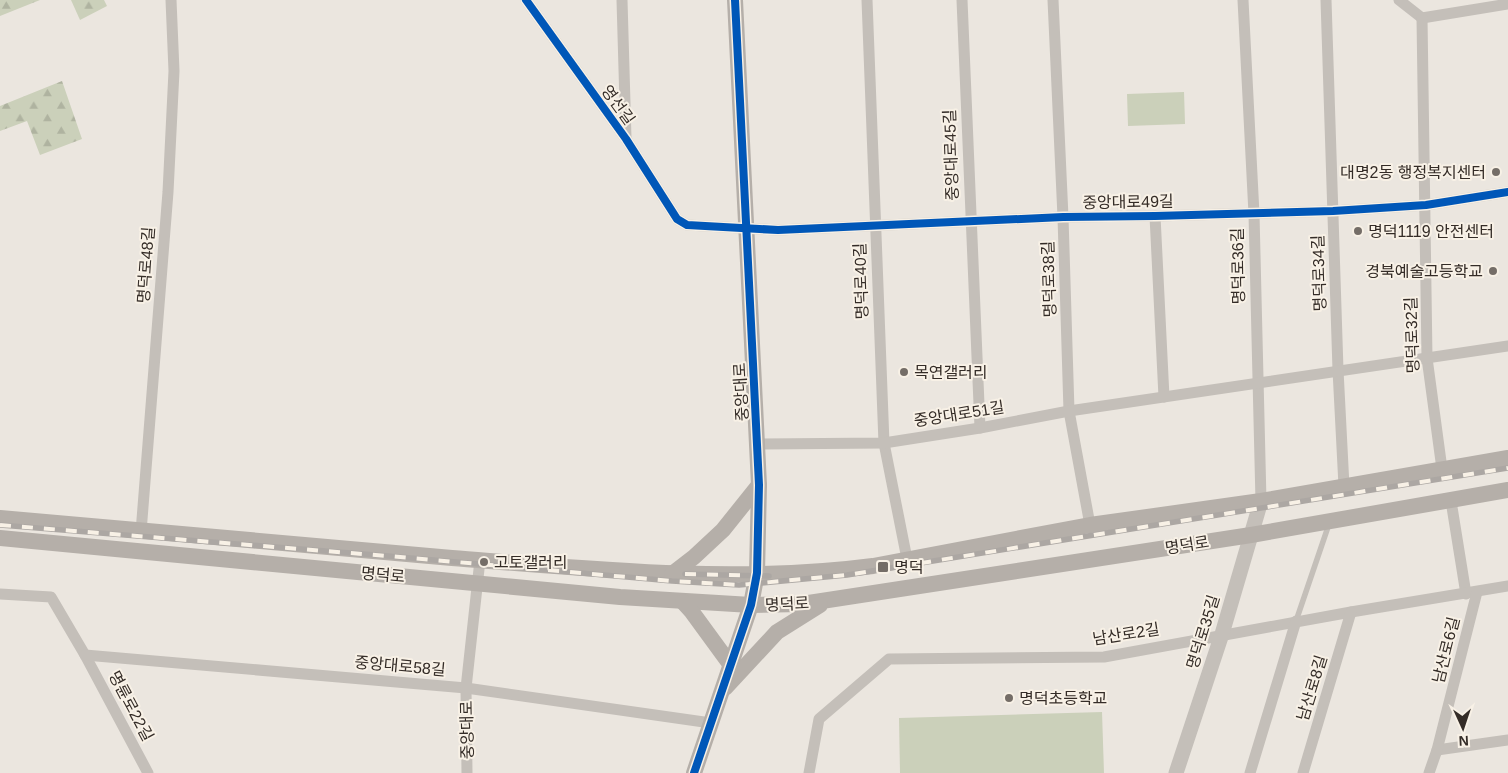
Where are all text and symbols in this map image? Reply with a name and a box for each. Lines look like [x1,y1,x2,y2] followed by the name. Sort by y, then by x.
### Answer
[598,82,638,128] street label: 영선길
[941,109,961,201] street label: 중앙대로45길
[1340,164,1486,181] place label: 대명2동 행정복지센터
[1490,166,1502,178] marker: 대명2동 행정복지센터
[1082,193,1174,211] street label: 중앙대로49길
[1368,223,1494,240] place label: 명덕1119 안전센터
[1352,225,1364,237] marker: 명덕1119 안전센터
[135,226,157,304] street label: 명덕로48길
[1229,228,1247,304] street label: 명덕로36길
[1309,234,1329,312] street label: 명덕로34길
[1039,240,1059,318] street label: 명덕로38길
[851,242,871,320] street label: 명덕로40길
[1365,263,1483,280] place label: 경북예술고등학교
[1487,265,1499,277] marker: 경북예술고등학교
[1402,296,1422,374] street label: 명덕로32길
[731,362,751,422] street label: 중앙대로
[914,364,988,381] place label: 목연갤러리
[898,366,910,378] marker: 목연갤러리
[913,398,1005,430] street label: 중앙대로51길
[1164,533,1210,557] street label: 명덕로
[494,554,568,571] place label: 고토갤러리
[478,556,490,568] marker: 고토갤러리
[894,559,923,576] place label: 명덕
[876,560,890,574] marker: 명덕
[360,565,406,585] street label: 명덕로
[1184,593,1222,671] street label: 명덕로35길
[764,594,810,614] street label: 명덕로
[1430,615,1462,685] street label: 남산로6길
[1091,620,1161,648] street label: 남산로2길
[1294,653,1330,723] street label: 남산로8길
[354,654,446,678] street label: 중앙대로58길
[105,668,157,744] street label: 명륜로22길
[1019,690,1107,707] place label: 명덕초등학교
[1003,692,1015,704] marker: 명덕초등학교
[458,700,476,760] street label: 중앙대로
[1438,703,1488,753] north arrow
[1458,733,1469,749] text: N

